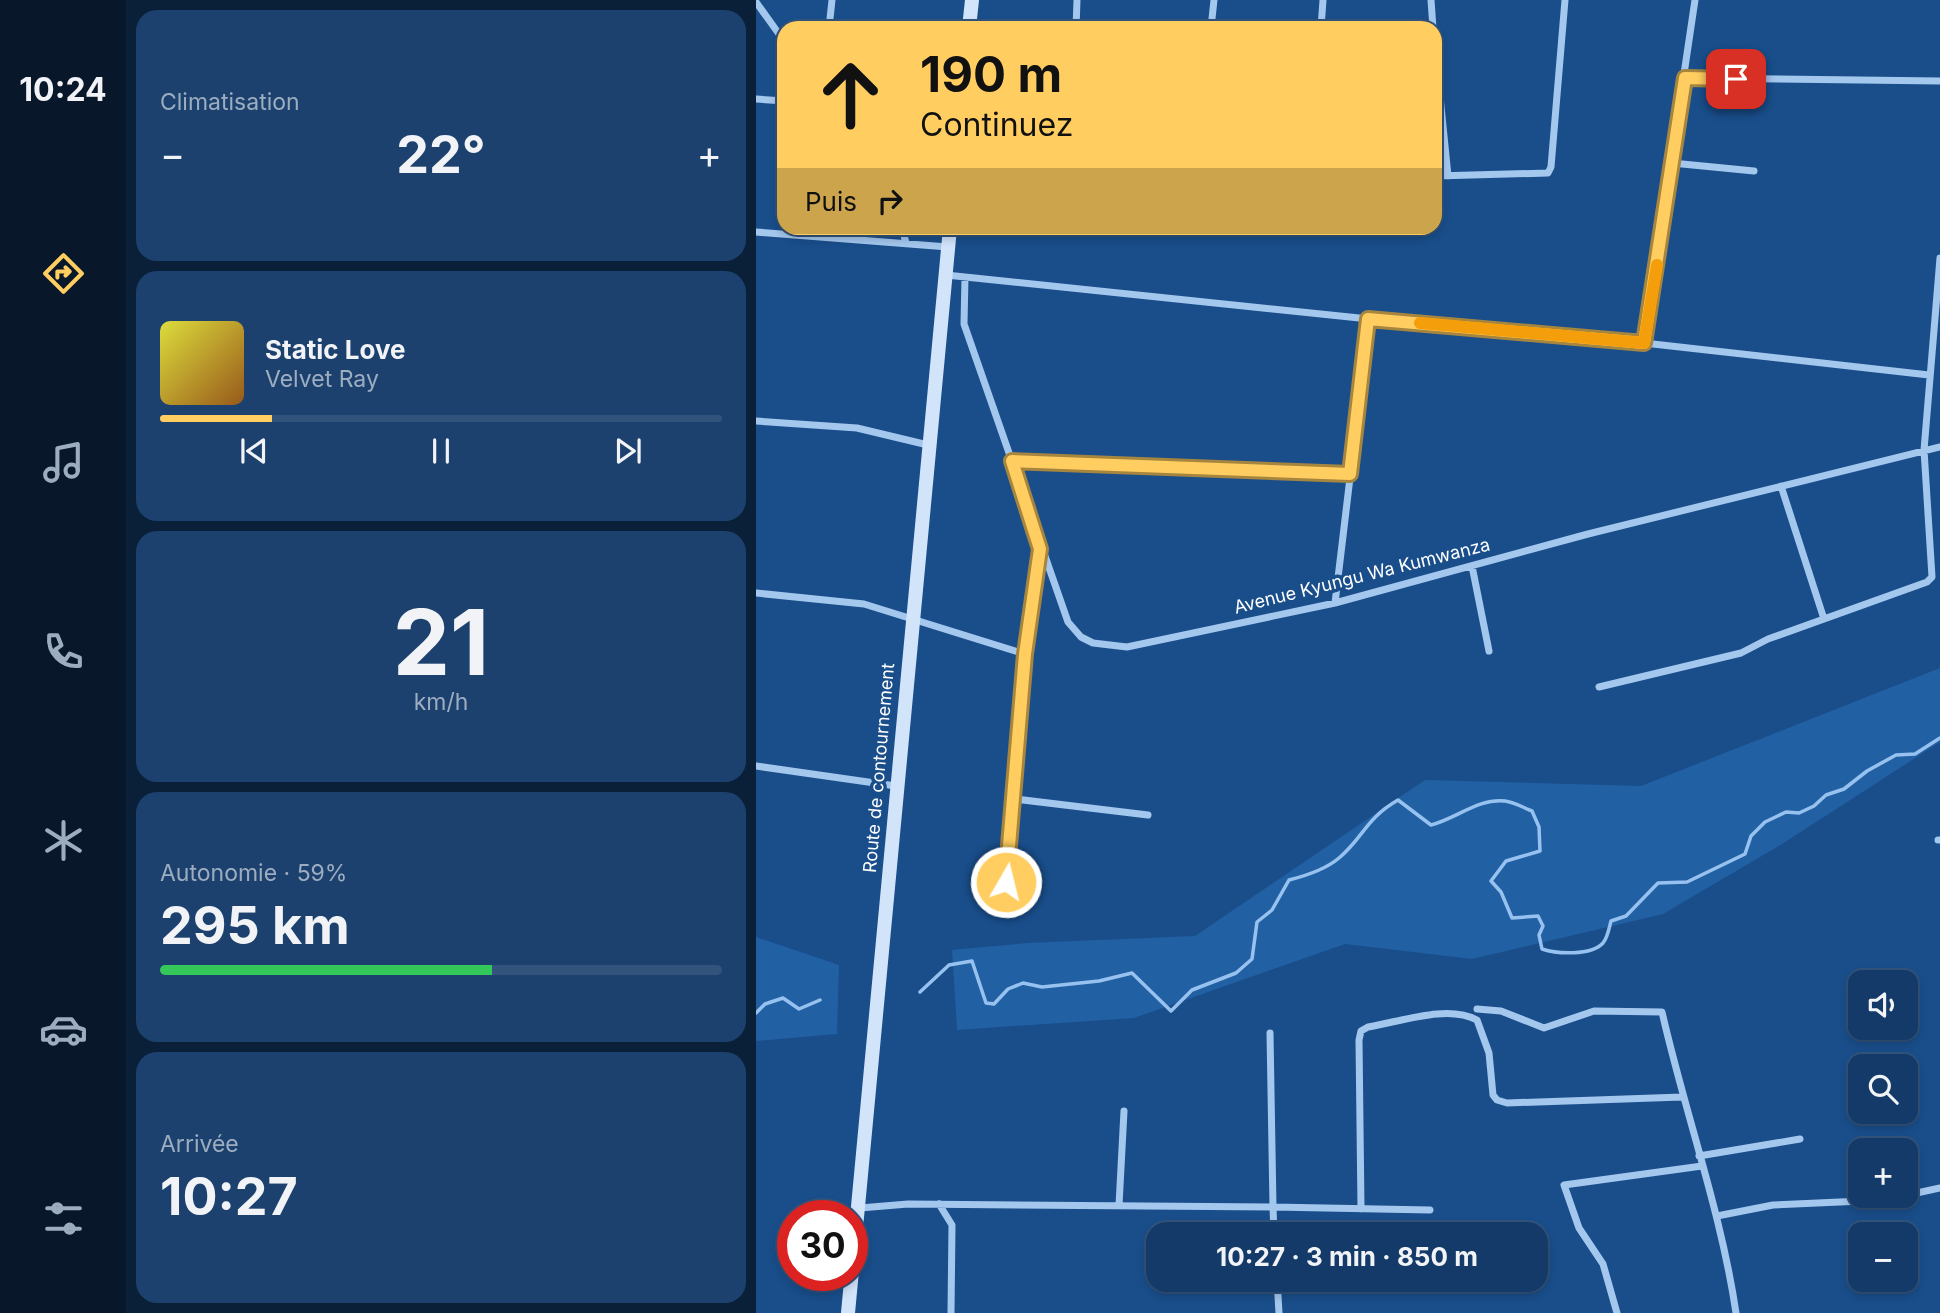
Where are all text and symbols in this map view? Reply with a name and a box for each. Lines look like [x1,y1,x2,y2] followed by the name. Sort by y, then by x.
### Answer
[920,45,1062,104] text: 190 m
[805,49,896,140] icon: ahead
[1706,49,1766,109] pin
[1717,60,1755,98] icon: arrive
[19,70,107,109] text: 10:24
[160,88,300,116] text: Climatisation
[920,105,1073,144] text: Continuez
[396,123,486,186] text: 22°
[160,131,185,177] text: −
[697,131,722,177] text: +
[871,182,909,220] icon: right
[805,186,857,217] text: Puis
[39,249,88,298] icon: directions
[265,334,406,365] text: Static Love
[265,365,379,393] text: Velvet Ray
[235,432,273,470] icon: previous
[422,432,460,470] icon: pause
[609,432,647,470] icon: next
[39,438,88,487] icon: music
[1232,533,1492,618] street label: Avenue Kyungu Wa Kumwanza
[393,587,489,697] text: 21
[39,627,88,676] icon: phone
[859,662,898,874] street label: Route de contournement
[414,688,468,716] text: km/h
[39,816,88,865] icon: climate
[969,845,1043,919] position arrow
[160,859,347,887] text: Autonomie · 59%
[160,894,350,957] text: 295 km
[1848,970,1918,1292] map controls
[1848,970,1918,1040] button: sound
[39,1005,88,1054] icon: car
[1848,1054,1918,1124] button: search
[160,1130,239,1158] text: Arrivée
[1848,1138,1918,1208] button: +
[160,1165,298,1228] text: 10:27
[39,1194,88,1243] icon: filters
[777,1200,868,1291] speed limit sign: 30
[1848,1222,1918,1292] button: −
[1216,1241,1478,1272] text: 10:27 · 3 min · 850 m

